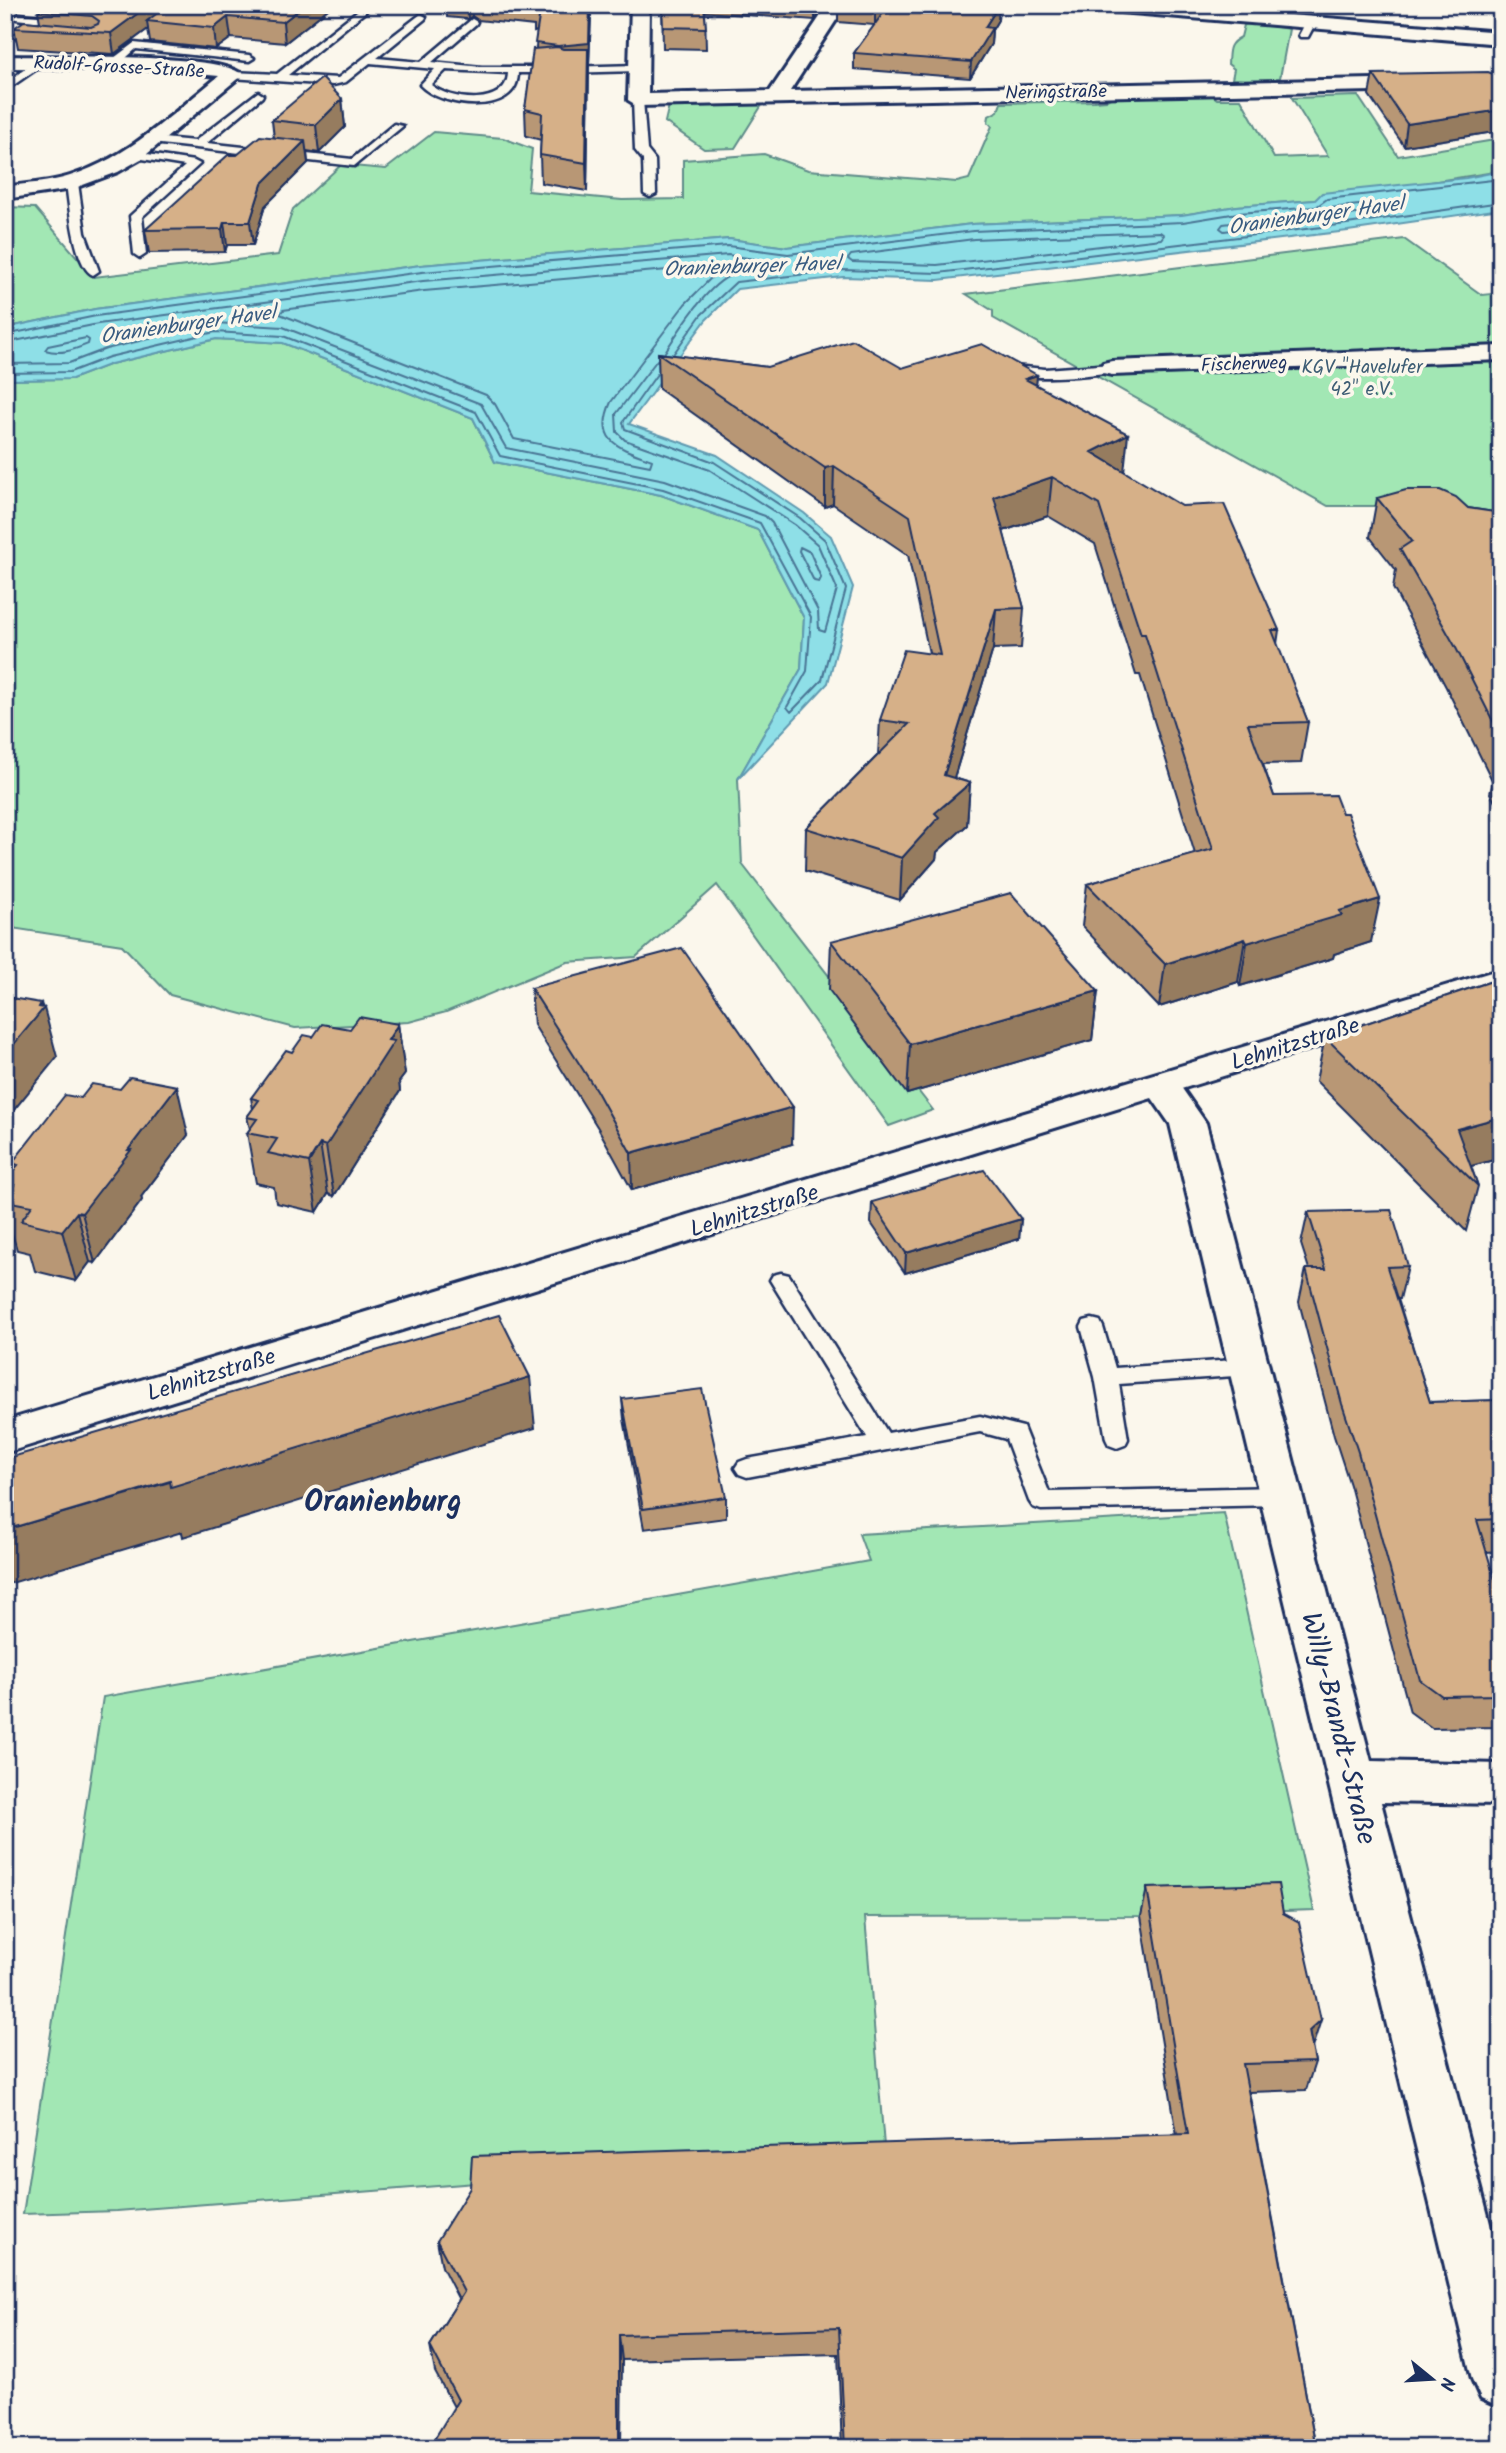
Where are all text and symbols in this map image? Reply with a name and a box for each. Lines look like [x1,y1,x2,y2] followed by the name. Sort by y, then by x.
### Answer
[33,49,206,87] street label: Rudolf-Grosse-Straße
[1005,77,1108,109] street label: Neringstraße
[1226,187,1410,245] water label: Oranienburger Havel
[663,248,845,287] water label: Oranienburger Havel
[98,296,282,354] water label: Oranienburger Havel
[1200,349,1288,381] street label: Fischerweg
[1302,353,1424,405] park label: KGV "Havelufer 42" e.V.
[1227,1008,1364,1082] street label: Lehnitzstraße
[686,1175,823,1249] street label: Lehnitzstraße
[143,1339,280,1413] street label: Lehnitzstraße
[304,1479,462,1527] district label: Oranienburg
[1287,1608,1388,1850] street label: Willy-Brandt-Straße
[1398,2344,1468,2414] north arrow
[1430,2373,1462,2394] text: N

